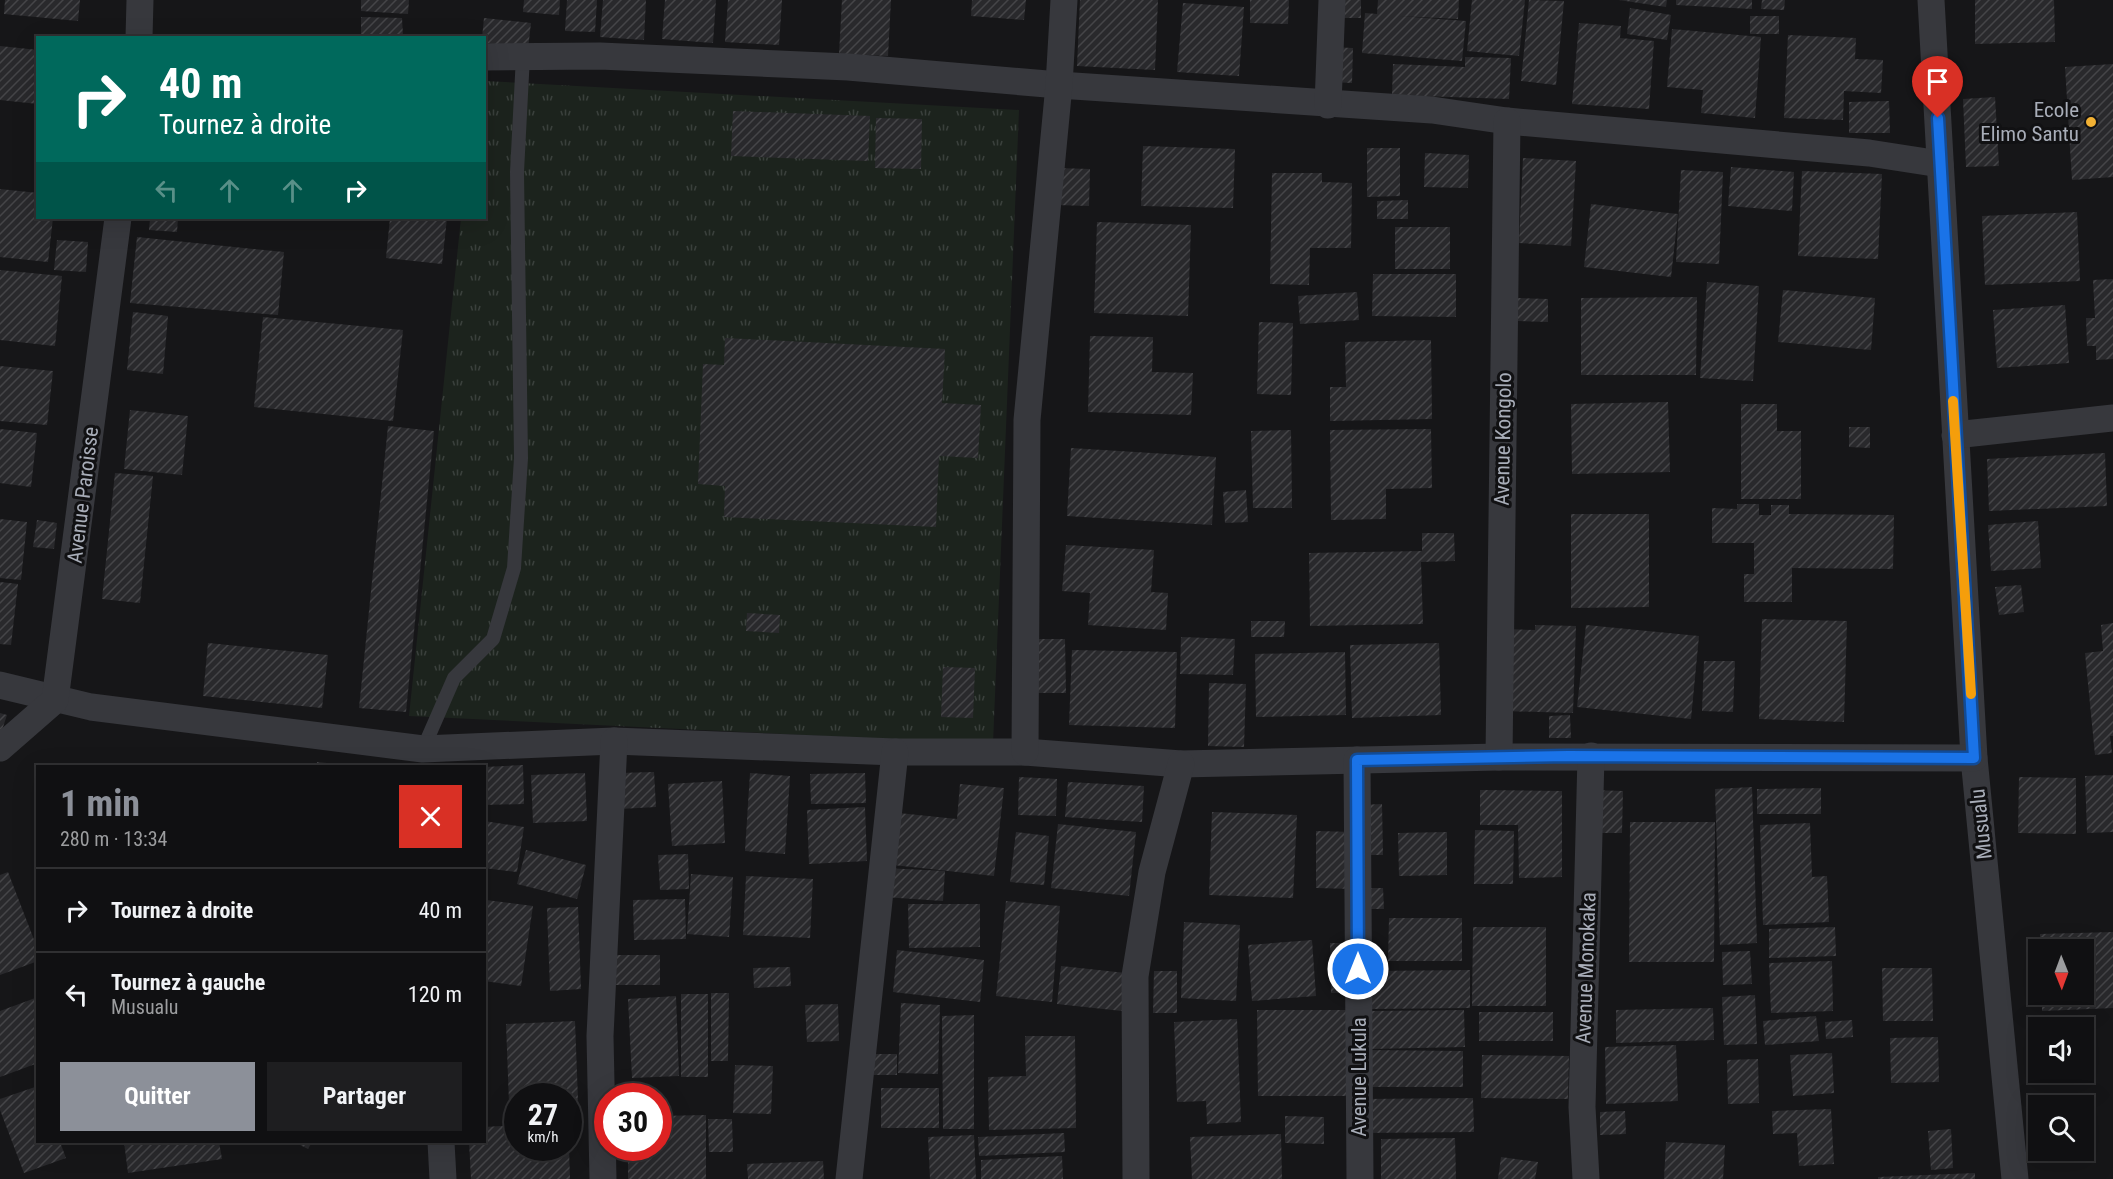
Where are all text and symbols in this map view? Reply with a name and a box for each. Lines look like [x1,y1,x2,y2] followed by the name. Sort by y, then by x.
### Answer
[1912,56,1963,118] pin
[159,59,242,108] text: 40 m
[60,60,138,138] icon: right
[1921,65,1954,98] icon: arrive
[1980,98,2079,146] place label: Ecole Elimo Santu
[159,109,331,141] text: Tournez à droite
[2084,115,2098,129] marker: Ecole Elimo Santu
[150,174,183,207] icon: left
[213,174,246,207] icon: ahead
[276,174,309,207] icon: ahead
[339,174,372,207] icon: right
[1490,372,1516,506] street label: Avenue Kongolo
[63,425,103,565] street label: Avenue Paroisse
[60,783,140,825] text: 1 min
[399,785,462,848] button: close
[1965,788,1997,860] street label: Musualu
[60,827,167,851] text: 280 m · 13:34
[1571,892,1601,1044] street label: Avenue Monokaka
[60,894,93,927] icon: right
[111,898,253,923] text: Tournez à droite
[419,898,462,923] text: 40 m
[1326,937,1390,1001] position arrow
[2028,939,2094,1005] north arrow
[2028,939,2094,1161] map controls
[111,970,265,995] text: Tournez à gauche
[60,978,93,1011] icon: left
[408,982,462,1007] text: 120 m
[111,995,178,1019] text: Musualu
[1347,1017,1371,1137] street label: Avenue Lukula
[2028,1017,2094,1083] button: sound
[60,1062,255,1131] button: Quitter
[267,1062,462,1131] button: Partager
[594,1083,672,1161] speed limit sign: 30
[2028,1095,2094,1161] button: search
[528,1097,558,1132] text: 27
[528,1128,558,1146] text: km/h

